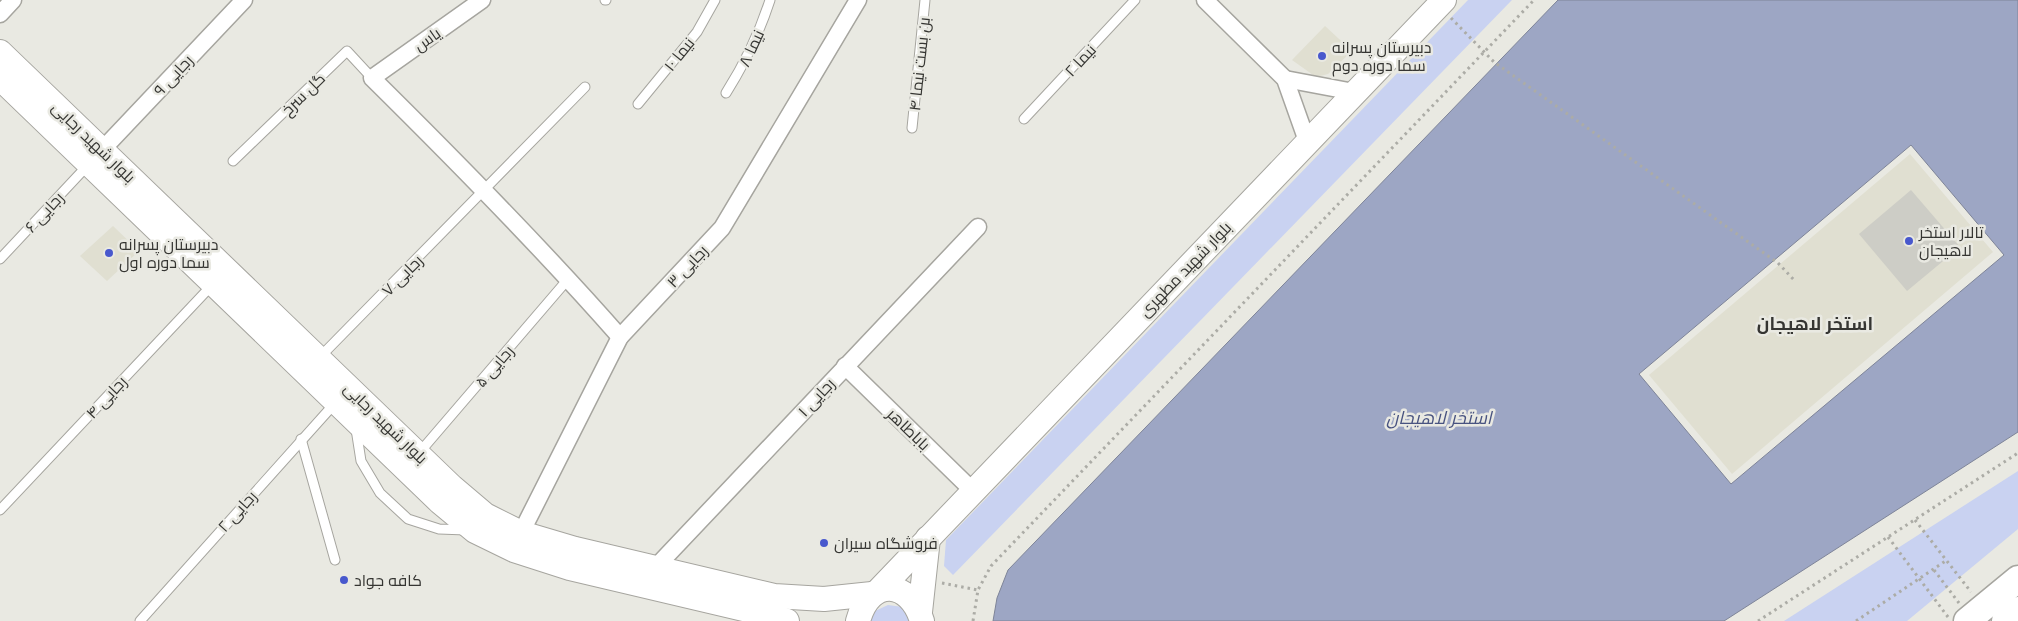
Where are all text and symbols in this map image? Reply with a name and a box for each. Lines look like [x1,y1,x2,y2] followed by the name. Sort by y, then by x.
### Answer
[904,16,935,112] street label: بن بست نیما ۴
[410,22,446,56] street label: یاس
[734,26,768,70] street label: نیما ۸
[659,33,699,75] street label: نیما ۱۰
[1332,37,1431,77] place label: دبیرستان پسرانه سما دوره دوم
[1060,40,1100,80] street label: نیما ۲
[149,50,198,100] street label: رجایی ۹
[1316,50,1328,62] marker: دبیرستان پسرانه سما دوره دوم
[277,68,330,121] street label: گل سرخ
[47,97,140,188] street label: بلوار شهید رجایی
[20,188,68,237] street label: رجایی ۶
[1135,217,1236,321] street label: بلوار شهید مطهری
[1918,222,1984,261] place label: تالار استخر لاهیجان
[119,234,218,273] place label: دبیرستان پسرانه سما دوره اول
[1903,235,1915,247] marker: تالار استخر لاهیجان
[662,240,713,292] street label: رجایی ۳
[103,247,115,259] marker: دبیرستان پسرانه سما دوره اول
[377,250,428,301] street label: رجایی ۷
[1757,312,1873,335] district label: استخر لاهیجان
[470,341,518,392] street label: رجایی ۵
[81,372,131,423] street label: رجایی ۴
[793,374,840,421] street label: رجایی ۱
[339,378,432,469] street label: بلوار شهید رجایی
[883,403,935,454] street label: باباطاهر
[1386,406,1494,429] water label: استخر لاهیجان
[213,486,262,537] street label: رجایی ۲
[834,533,938,554] place label: فروشگاه سیران
[818,537,830,549] marker: فروشگاه سیران
[354,570,422,590] place label: کافه جواد
[338,574,350,586] marker: کافه جواد

